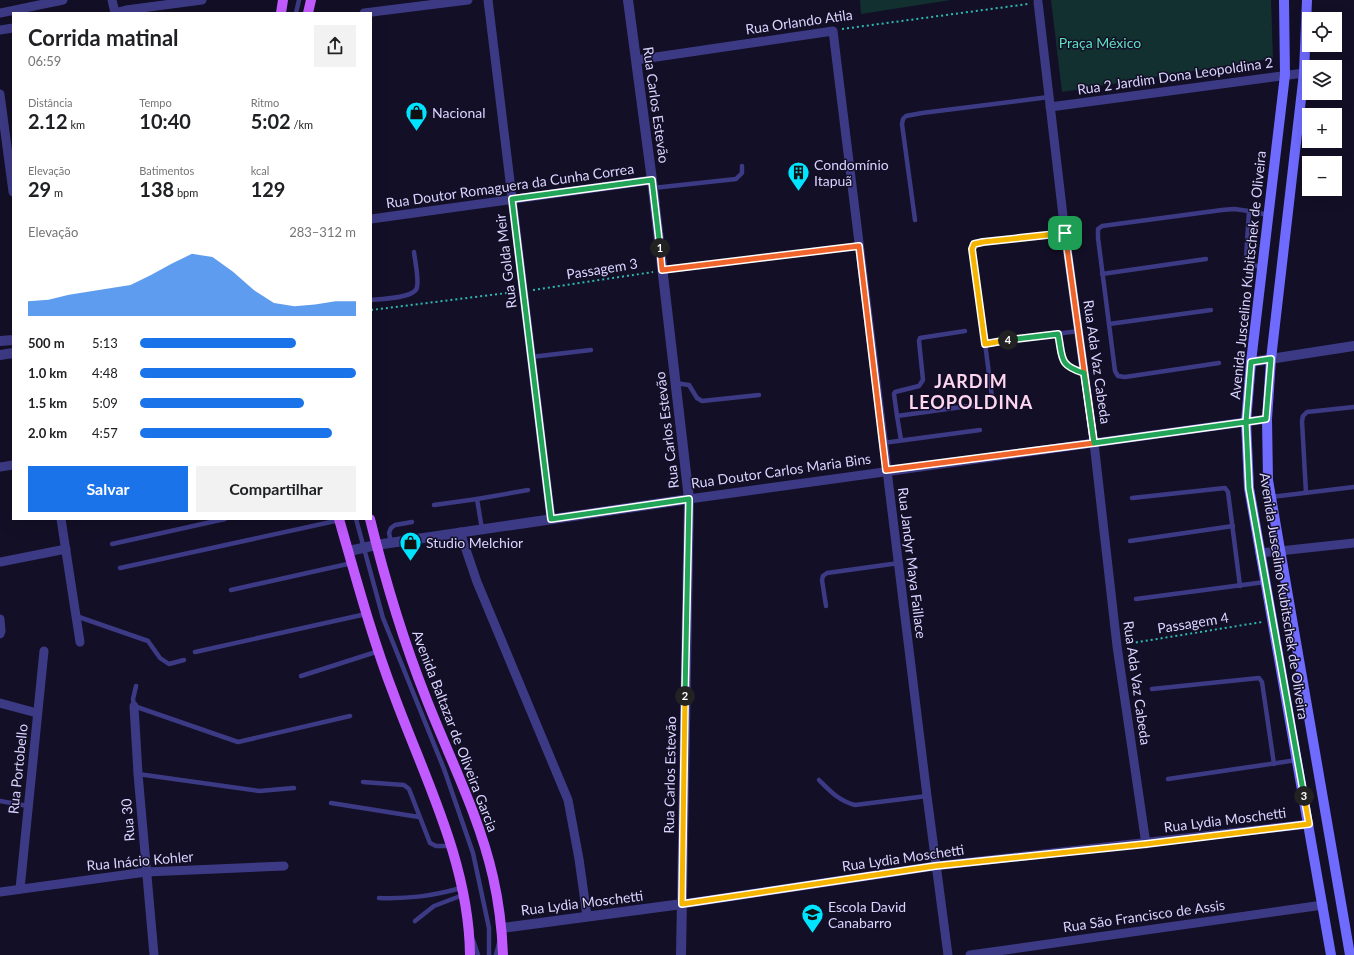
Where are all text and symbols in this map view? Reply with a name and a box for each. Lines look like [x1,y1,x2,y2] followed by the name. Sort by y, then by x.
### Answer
[744,6,854,37] street label: Rua Orlando Atila
[1302,12,1342,196] map controls
[1302,12,1342,52] button: locate
[28,24,179,51] text: Corrida matinal
[314,25,356,67] button: share
[1059,34,1141,51] park label: Praça México
[640,46,673,164] street label: Rua Carlos Estevão
[28,53,61,69] text: 06:59
[1076,53,1274,98] street label: Rua 2 Jardim Dona Leopoldina 2
[1302,60,1342,100] button: layers
[28,96,73,109] text: Distância
[139,96,172,109] text: Tempo
[251,96,279,109] text: Ritmo
[404,100,430,133] shop icon: Nacional
[432,104,486,121] place label: Nacional
[1302,108,1342,148] button: +
[28,109,68,133] text: 2.12
[139,109,191,133] text: 10:40
[251,109,291,133] text: 5:02
[68,118,85,131] text: km
[291,118,313,131] text: /km
[1226,150,1269,400] street label: Avenida Juscelino Kubitschek de Oliveira
[814,156,889,189] place label: Condomínio Itapuã
[1302,156,1342,196] button: −
[385,160,635,211] street label: Rua Doutor Romaguera da Cunha Correa
[786,160,812,193] building icon: Condomínio Itapuã
[28,164,71,177] text: Elevação
[139,164,194,177] text: Batimentos
[251,164,269,177] text: kcal
[28,177,51,201] text: 29
[139,177,174,201] text: 138
[251,177,285,201] text: 129
[51,186,63,199] text: m
[174,186,198,199] text: bpm
[491,213,520,309] street label: Rua Golda Meir
[1048,216,1082,250] pin
[1054,222,1076,244] icon: arrive
[28,224,78,240] text: Elevação
[289,224,356,240] text: 283–312 m
[650,238,670,258] pin: 1
[657,241,663,254] text: 1
[565,254,639,283] street label: Passagem 3
[1080,299,1115,425] street label: Rua Ada Vaz Cabeda
[998,330,1018,350] pin: 4
[1005,333,1011,346] text: 4
[28,335,65,351] text: 500 m
[92,335,118,351] text: 5:13
[28,365,67,381] text: 1.0 km
[92,365,118,381] text: 4:48
[909,370,1033,413] district label: JARDIM LEOPOLDINA
[651,371,682,489] street label: Rua Carlos Estevão
[28,395,67,411] text: 1.5 km
[92,395,118,411] text: 5:09
[28,425,67,441] text: 2.0 km
[92,425,118,441] text: 4:57
[690,449,872,492] street label: Rua Doutor Carlos Maria Bins
[28,466,188,512] button: Salvar
[196,466,356,512] button: Compartilhar
[1257,471,1312,721] street label: Avenida Juscelino Kubitschek de Oliveira
[895,486,930,640] street label: Rua Jandyr Maya Faillace
[397,530,423,563] shop icon: Studio Melchior
[426,534,523,551] place label: Studio Melchior
[1156,608,1230,637] street label: Passagem 4
[1120,620,1155,746] street label: Rua Ada Vaz Cabeda
[409,628,502,834] street label: Avenida Baltazar de Oliveira Garcia
[675,686,695,706] pin: 2
[682,689,688,702] text: 2
[660,716,679,834] street label: Rua Carlos Estevão
[4,723,31,815] street label: Rua Portobello
[1294,786,1314,806] pin: 3
[1301,789,1307,802] text: 3
[117,798,138,842] street label: Rua 30
[1163,804,1287,835] street label: Rua Lydia Moschetti
[841,841,965,874] street label: Rua Lydia Moschetti
[86,847,194,874] street label: Rua Inácio Kohler
[520,887,644,918] street label: Rua Lydia Moschetti
[1062,896,1226,935] street label: Rua São Francisco de Assis
[828,898,906,931] place label: Escola David Canabarro
[799,902,825,935] school or university icon: Escola David Canabarro

